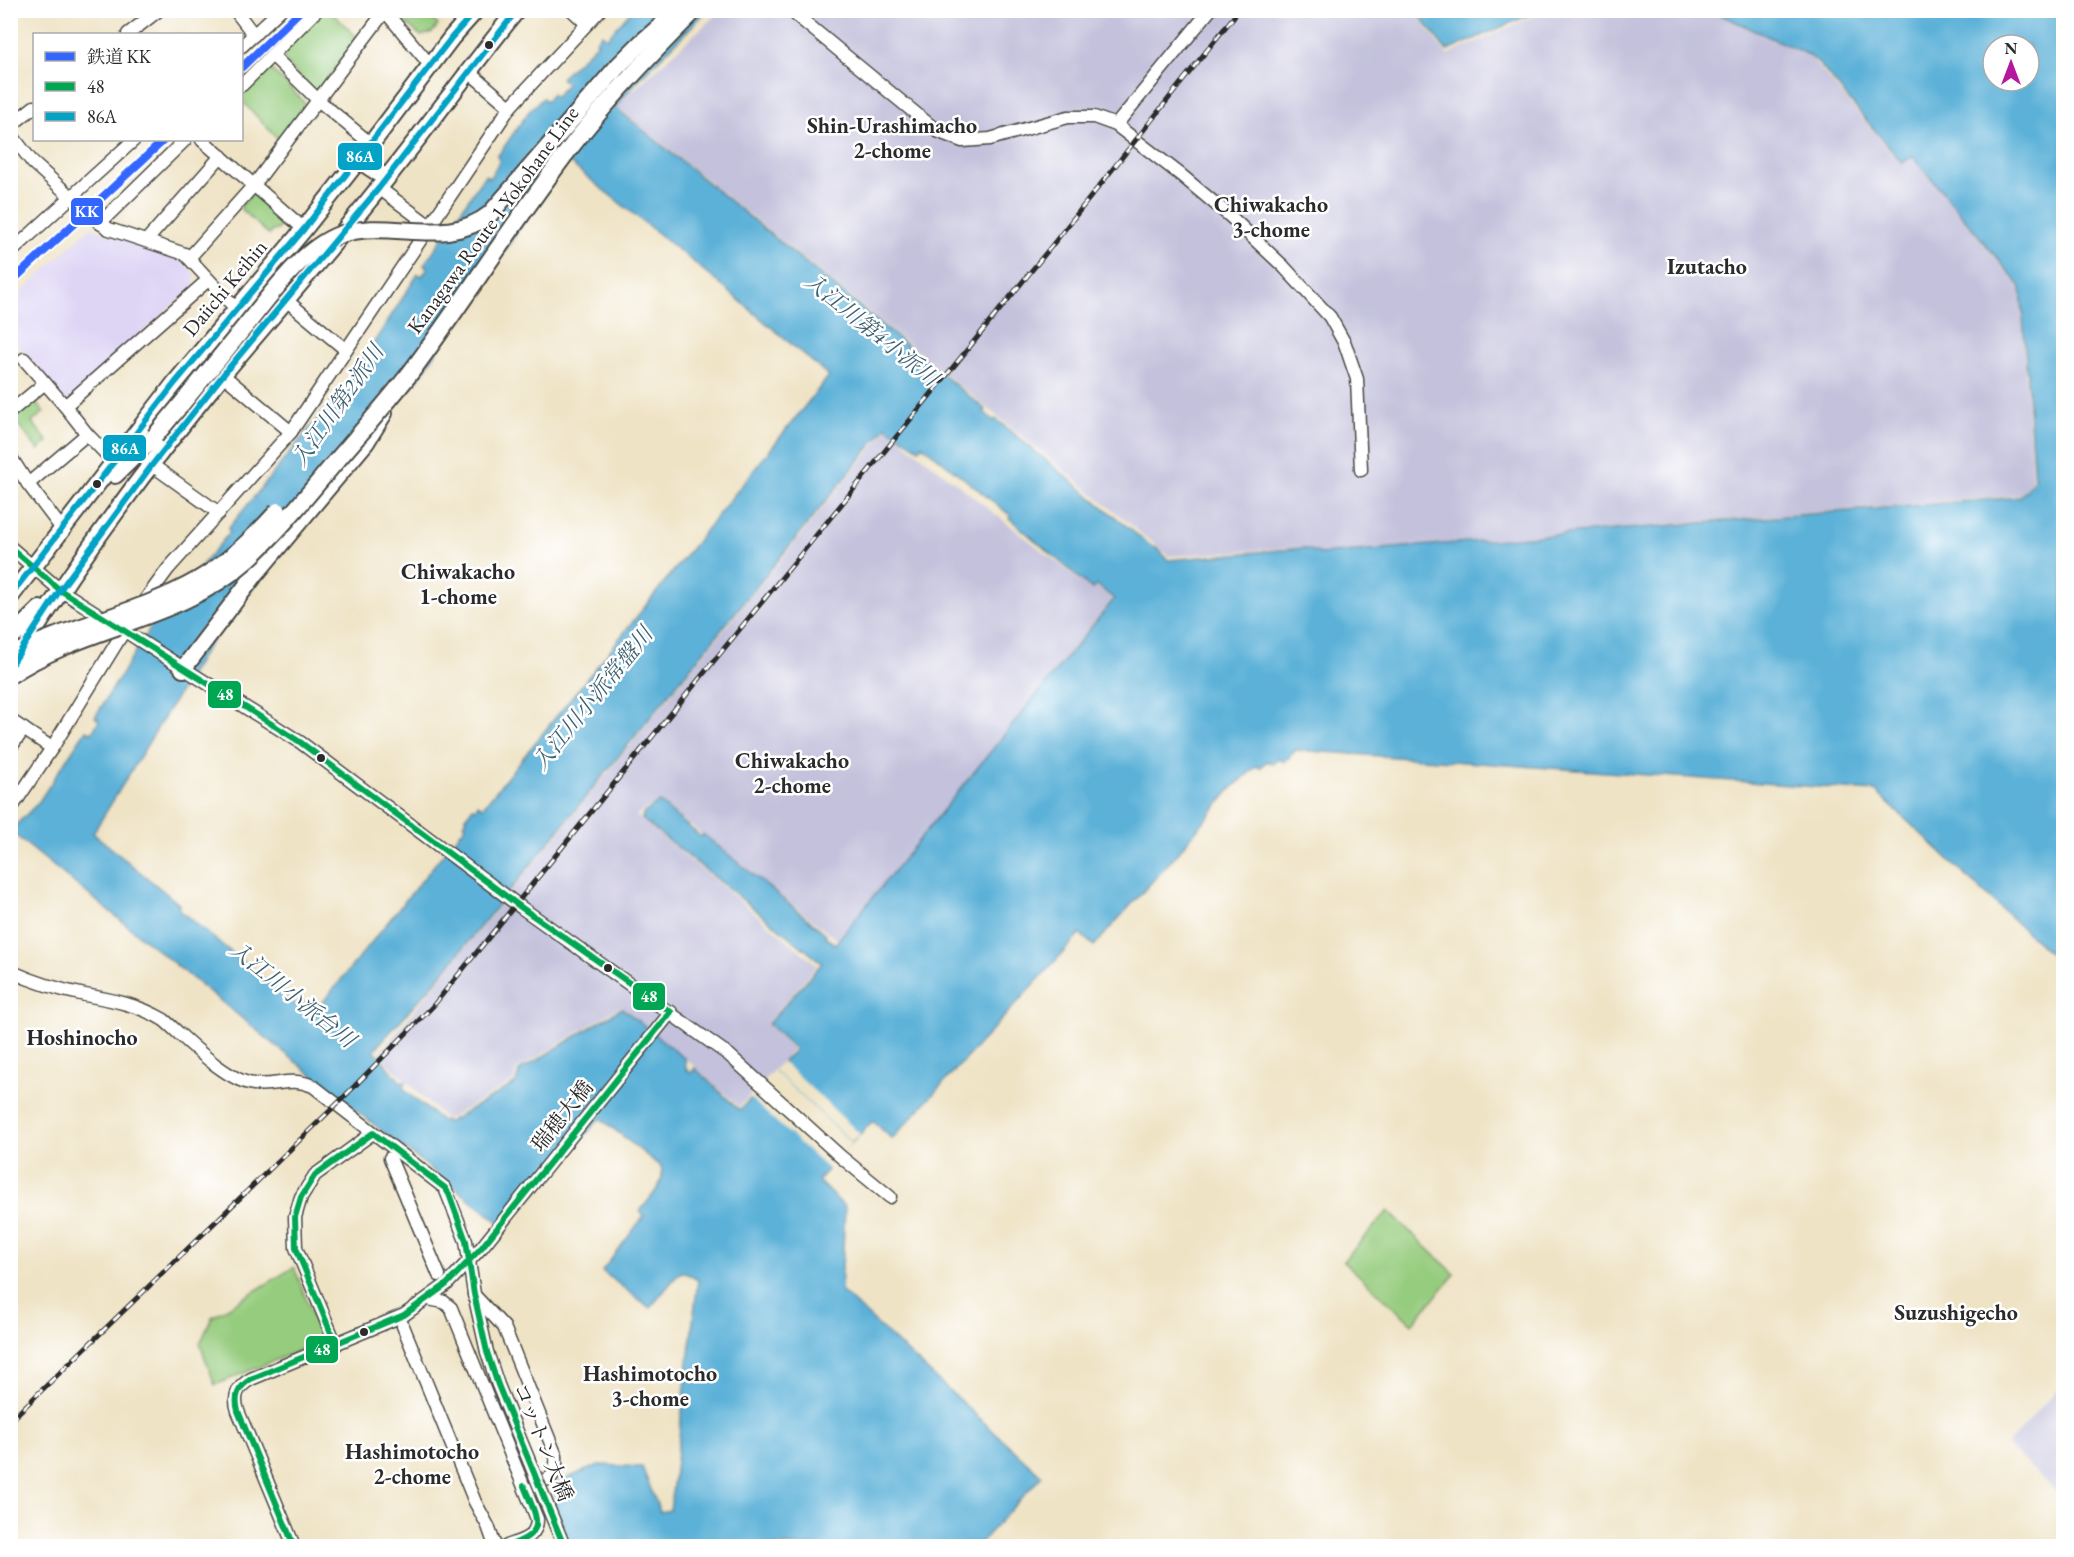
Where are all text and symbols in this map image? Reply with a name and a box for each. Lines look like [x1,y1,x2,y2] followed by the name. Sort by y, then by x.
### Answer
[33,33,243,141] legend
[1981,33,2041,93] north arrow
[2005,38,2018,59] text: N
[483,39,495,51] unlabelled marker
[87,45,152,68] text: 鉄道 KK
[87,75,104,98] text: 48
[401,101,584,339] street label: Kanagawa Route 1 Yokohane Line
[87,105,117,128] text: 86A
[807,111,977,165] district label: Shin-Urashimacho 2-chome
[337,142,383,171] line badge: 86A
[346,146,375,167] text: 86A
[1214,190,1328,244] district label: Chiwakacho 3-chome
[70,197,104,226] line badge: KK
[75,201,100,222] text: KK
[176,234,273,342] street label: Daiichi Keihin
[1667,252,1747,281] district label: Izutacho
[799,266,946,394] water label: 入江川第4小派川
[285,337,391,472] water label: 入江川第2派川
[102,434,147,462] line badge: 86A
[111,438,140,459] text: 86A
[91,478,103,490] unlabelled marker
[401,557,515,611] district label: Chiwakacho 1-chome
[526,619,660,776] water label: 入江川小派常盤川
[207,680,242,709] line badge: 48
[217,684,233,705] text: 48
[735,746,849,800] district label: Chiwakacho 2-chome
[315,752,327,764] unlabelled marker
[224,935,363,1055] water label: 入江川小派台川
[602,962,614,974] unlabelled marker
[632,982,666,1011] line badge: 48
[641,986,657,1007] text: 48
[26,1023,138,1052] district label: Hoshinocho
[525,1075,599,1157] street label: 瑞穂大橋
[1894,1298,2018,1327] district label: Suzushigecho
[358,1326,370,1338] unlabelled marker
[305,1335,339,1364] line badge: 48
[314,1339,330,1360] text: 48
[583,1359,717,1413] district label: Hashimotocho 3-chome
[507,1379,580,1505] street label: コットン大橋
[345,1437,479,1491] district label: Hashimotocho 2-chome

